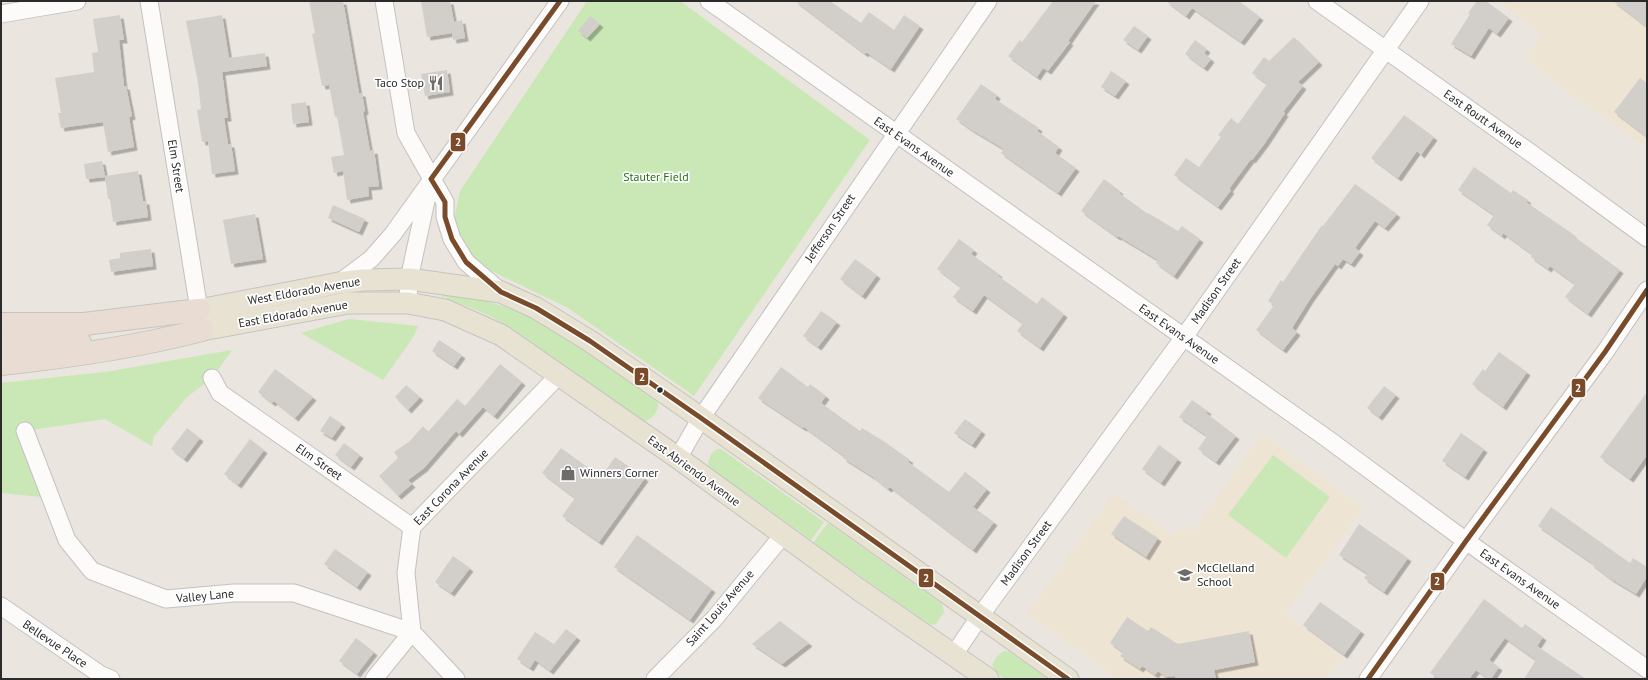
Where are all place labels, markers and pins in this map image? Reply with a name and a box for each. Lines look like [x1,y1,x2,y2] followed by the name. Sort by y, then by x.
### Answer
[427,74,445,92] restaurant icon: Taco Stop
[375,75,424,90] place label: Taco Stop
[655,385,665,395] unlabelled marker
[559,464,577,482] shop icon: Winners Corner
[580,465,658,480] place label: Winners Corner
[1197,560,1254,589] place label: McClelland School
[1176,566,1194,584] school or university icon: McClelland School

